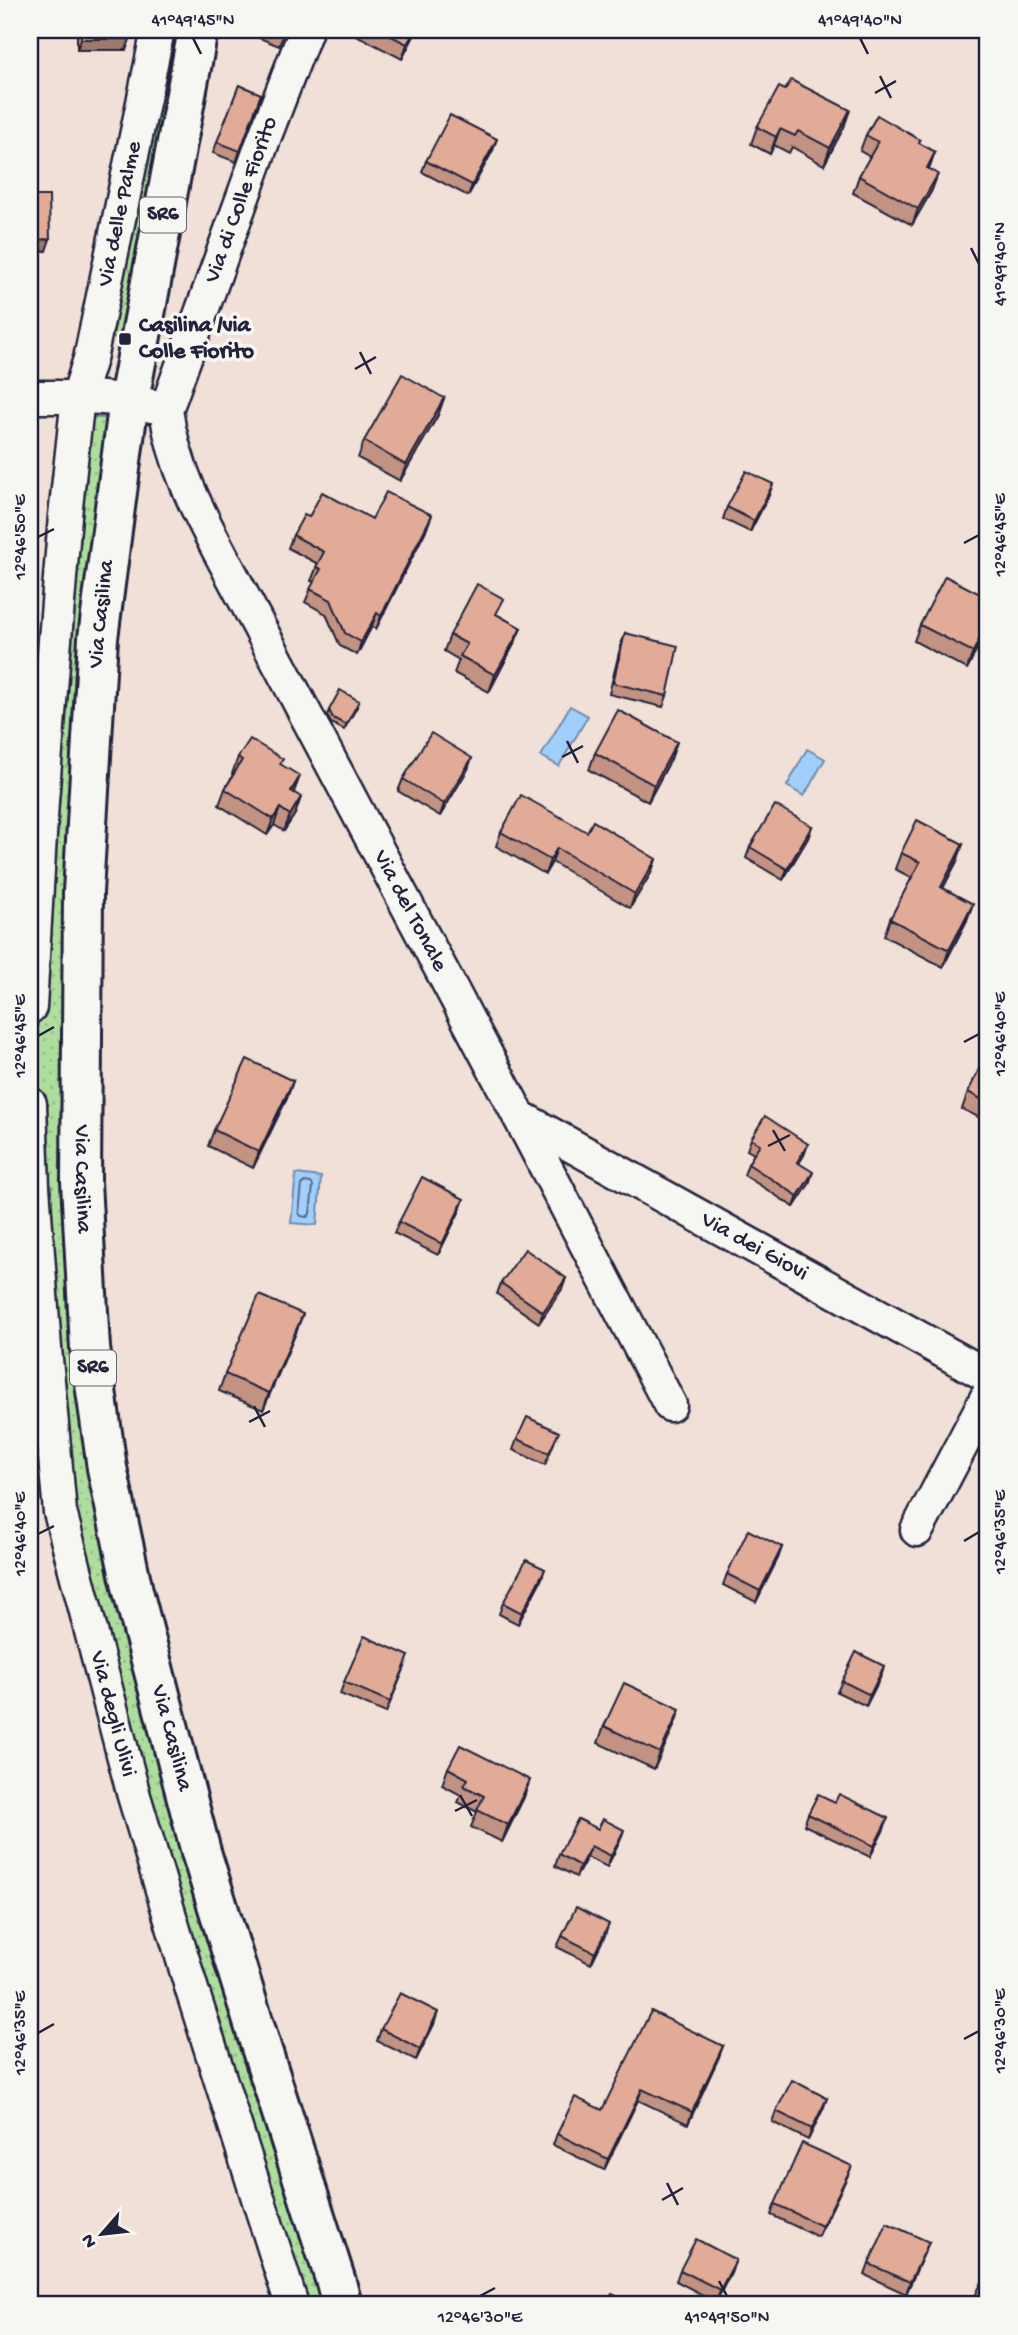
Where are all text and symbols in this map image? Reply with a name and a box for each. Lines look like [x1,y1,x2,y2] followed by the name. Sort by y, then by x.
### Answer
[151,11,235,32] text: 41°49'45"N
[818,11,902,32] text: 41°49'40"N
[199,113,285,288] street label: Via di Colle Fiorito
[92,138,148,290] street label: Via delle Palme
[140,198,186,232] road number: SR6
[991,222,1012,306] text: 41°49'40"N
[139,313,254,366] place label: Casilina /via Colle Fiorito
[117,331,133,347] marker: Casilina /via Colle Fiorito
[991,493,1012,578] text: 12°46'45"E
[11,494,32,580] text: 12°46'50"E
[83,557,121,670] street label: Via Casilina
[366,845,454,977] street label: Via del Tonale
[991,991,1012,1077] text: 12°46'40"E
[11,994,32,1079] text: 12°46'45"E
[67,1124,97,1235] street label: Via Casilina
[695,1206,813,1287] street label: Via dei Giovi
[70,1350,116,1386] road number: SR6
[991,1489,1012,1575] text: 12°46'35"E
[11,1491,32,1577] text: 12°46'40"E
[83,1648,142,1780] street label: Via degli Ulivi
[144,1681,198,1795] street label: Via Casilina
[991,1988,1012,2074] text: 12°46'30"E
[11,1990,32,2076] text: 12°46'35"E
[66,2198,136,2268] north arrow
[77,2229,103,2251] text: N
[437,2308,523,2329] text: 12°46'30"E
[685,2308,769,2329] text: 41°49'50"N

